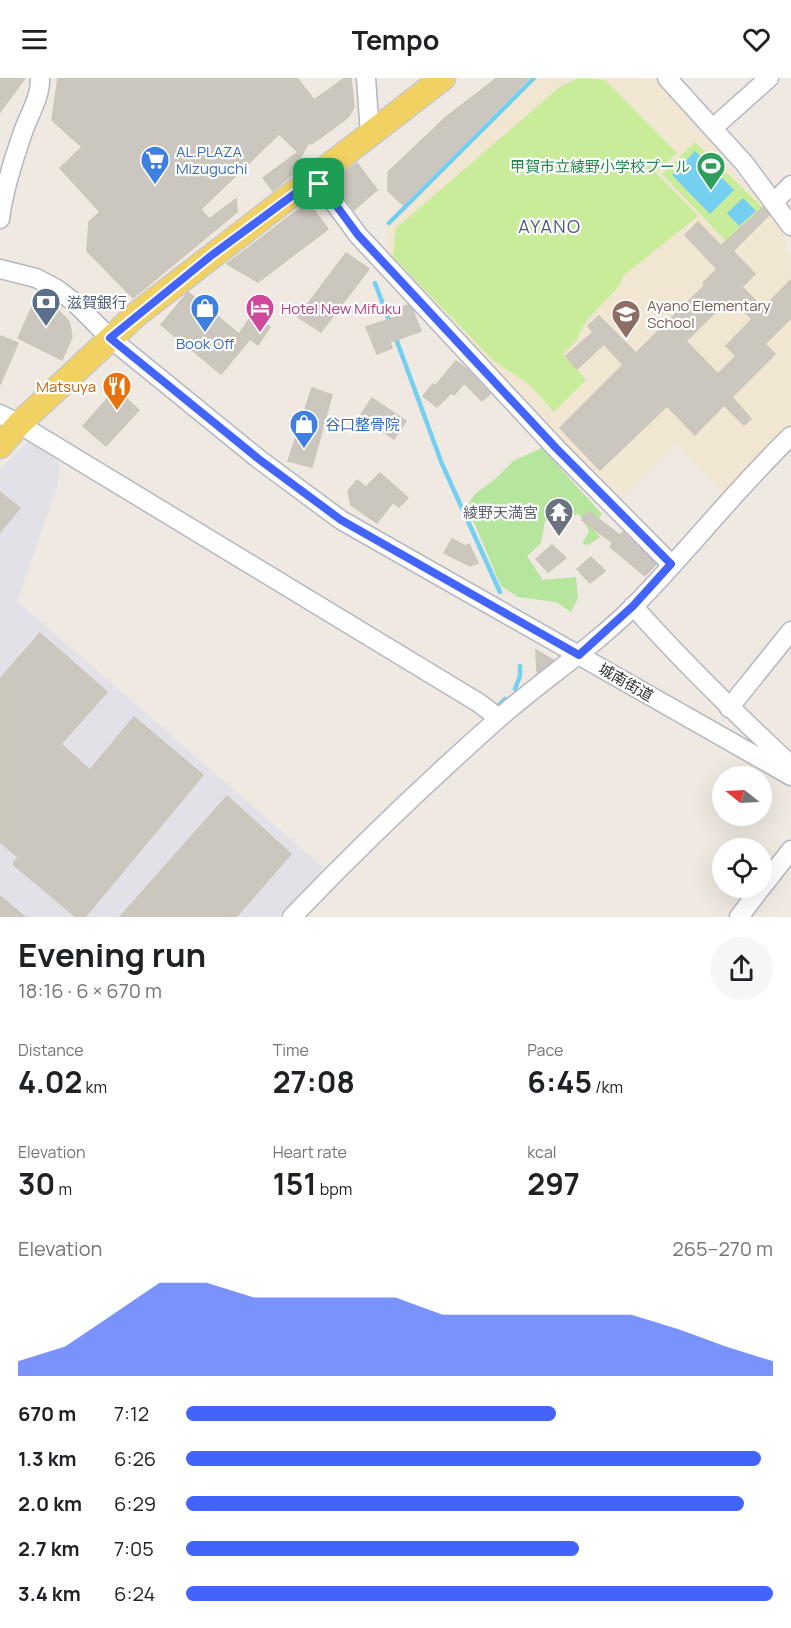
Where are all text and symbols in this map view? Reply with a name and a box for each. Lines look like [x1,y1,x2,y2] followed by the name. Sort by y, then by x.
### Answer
[352,21,439,58] text: Tempo
[18,23,51,56] icon: menu
[740,23,773,56] icon: heart
[176,141,247,179] place label: AL.PLAZA Mizuguchi
[139,144,171,186] supermarket icon: AL.PLAZA Mizuguchi
[695,150,727,192] sports icon: 甲賀市立綾野小学校プール
[510,156,690,177] place label: 甲賀市立綾野小学校プール
[293,158,344,209] pin
[302,167,335,200] icon: arrive
[518,214,582,238] district label: AYANO
[30,286,62,328] bank icon: 滋賀銀行
[67,292,127,313] place label: 滋賀銀行
[189,292,221,334] shop icon: Book Off
[244,292,276,334] hotel icon: Hotel New Mifuku
[647,295,771,333] place label: Ayano Elementary School
[281,298,401,319] place label: Hotel New Mifuku
[610,298,642,340] school or university icon: Ayano Elementary School
[176,333,234,354] place label: Book Off
[101,370,133,412] restaurant icon: Matsuya
[36,376,96,397] place label: Matsuya
[288,408,320,450] shop icon: 谷口整骨院
[325,414,400,435] place label: 谷口整骨院
[543,496,575,538] temple icon: 綾野天満宮
[463,502,538,523] place label: 綾野天満宮
[595,658,657,706] street label: 城南街道
[712,766,772,826] north arrow
[712,766,772,898] map controls
[712,838,772,898] button: locate
[18,932,206,977] text: Evening run
[710,937,773,1000] button: share
[18,977,162,1004] text: 18:16 · 6 × 670 m
[18,1039,84,1061] text: Distance
[273,1039,309,1061] text: Time
[527,1039,563,1061] text: Pace
[18,1061,82,1102] text: 4.02
[273,1061,355,1102] text: 27:08
[527,1061,592,1102] text: 6:45
[82,1076,107,1098] text: km
[592,1076,623,1098] text: /km
[18,1141,86,1163] text: Elevation
[273,1141,347,1163] text: Heart rate
[527,1141,557,1163] text: kcal
[18,1163,55,1204] text: 30
[273,1163,317,1204] text: 151
[527,1163,580,1204] text: 297
[55,1178,72,1200] text: m
[317,1178,352,1200] text: bpm
[18,1235,102,1262] text: Elevation
[672,1235,773,1262] text: 265–270 m
[18,1400,76,1427] text: 670 m
[114,1400,149,1427] text: 7:12
[18,1445,76,1472] text: 1.3 km
[114,1445,156,1472] text: 6:26
[18,1490,82,1517] text: 2.0 km
[114,1490,156,1517] text: 6:29
[18,1535,79,1562] text: 2.7 km
[114,1535,154,1562] text: 7:05
[18,1580,81,1607] text: 3.4 km
[114,1580,155,1607] text: 6:24

